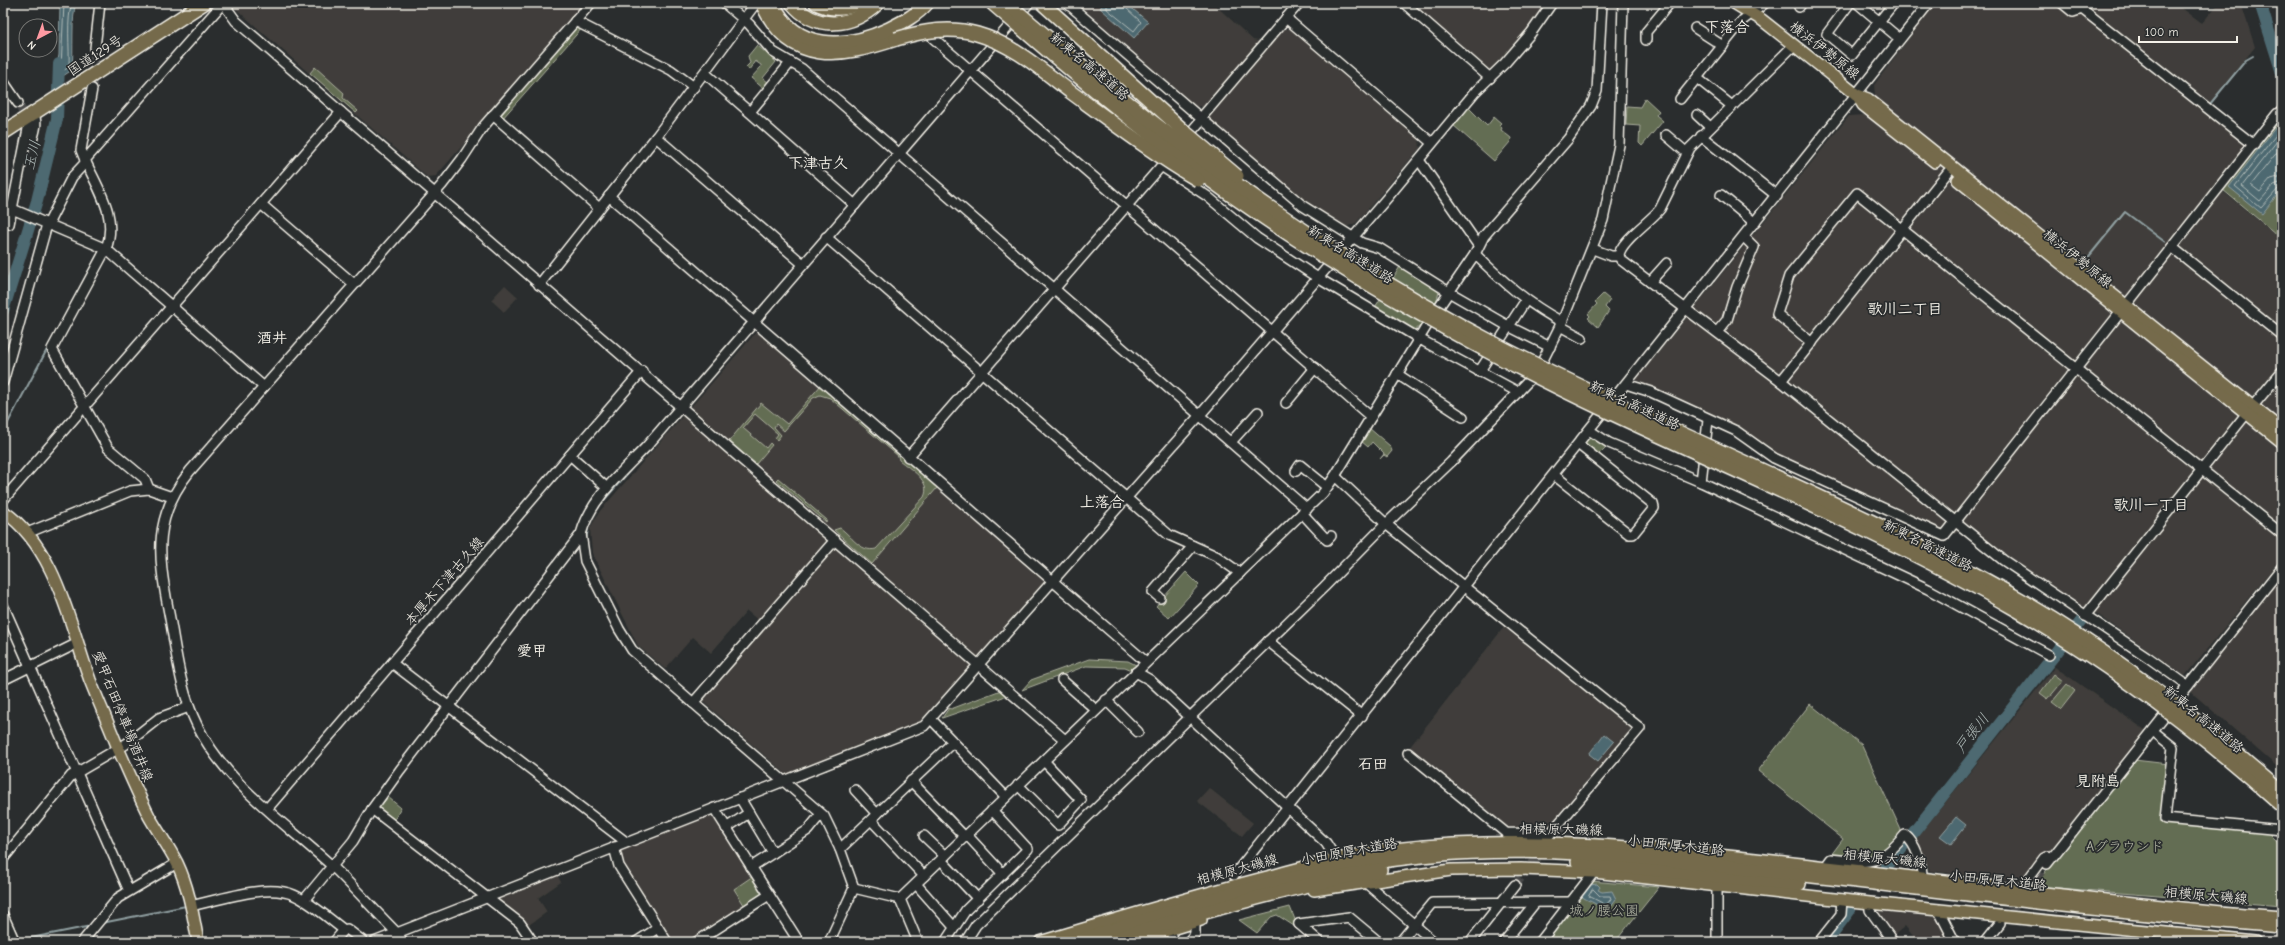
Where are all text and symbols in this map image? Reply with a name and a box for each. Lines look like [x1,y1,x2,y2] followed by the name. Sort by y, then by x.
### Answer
[18,18,58,58] north arrow
[1704,18,1750,36] district label: 下落合
[1786,18,1863,83] street label: 横浜伊勢原線
[2139,18,2237,44] scale bar
[2145,25,2178,39] text: 100 m
[1047,28,1133,104] street label: 新東名高速道路
[65,31,126,80] street label: 国道129号
[25,38,39,52] text: N
[20,138,44,172] water label: 玉川
[788,154,848,172] district label: 下津古久
[1305,221,1397,288] street label: 新東名高速道路
[2040,225,2116,291] street label: 横浜伊勢原線
[1867,300,1943,318] district label: 歌川二丁目
[257,329,287,347] district label: 酒井
[1587,377,1683,434] street label: 新東名高速道路
[1079,493,1125,511] district label: 上落合
[2113,496,2189,514] district label: 歌川一丁目
[1880,516,1975,575] street label: 新東名高速道路
[401,533,488,629] street label: 本厚木下津古久線
[517,642,547,660] district label: 愛甲
[88,648,157,784] street label: 愛甲石田停車場酒井線
[2160,682,2247,757] street label: 新東名高速道路
[1951,710,1993,756] water label: 戸張川
[1358,755,1388,773] district label: 石田
[2075,772,2121,790] district label: 見附島
[1519,820,1603,839] street label: 相模原大磯線
[1626,832,1726,859] street label: 小田原厚木道路
[1299,835,1399,868] street label: 小田原厚木道路
[2086,838,2164,855] park label: Aグラウンド
[1842,846,1928,871] street label: 相模原大磯線
[1194,850,1280,889] street label: 相模原大磯線
[1948,867,2048,894] street label: 小田原厚木道路
[2163,883,2249,908] street label: 相模原大磯線
[1569,902,1639,919] park label: 城ノ腰公園

